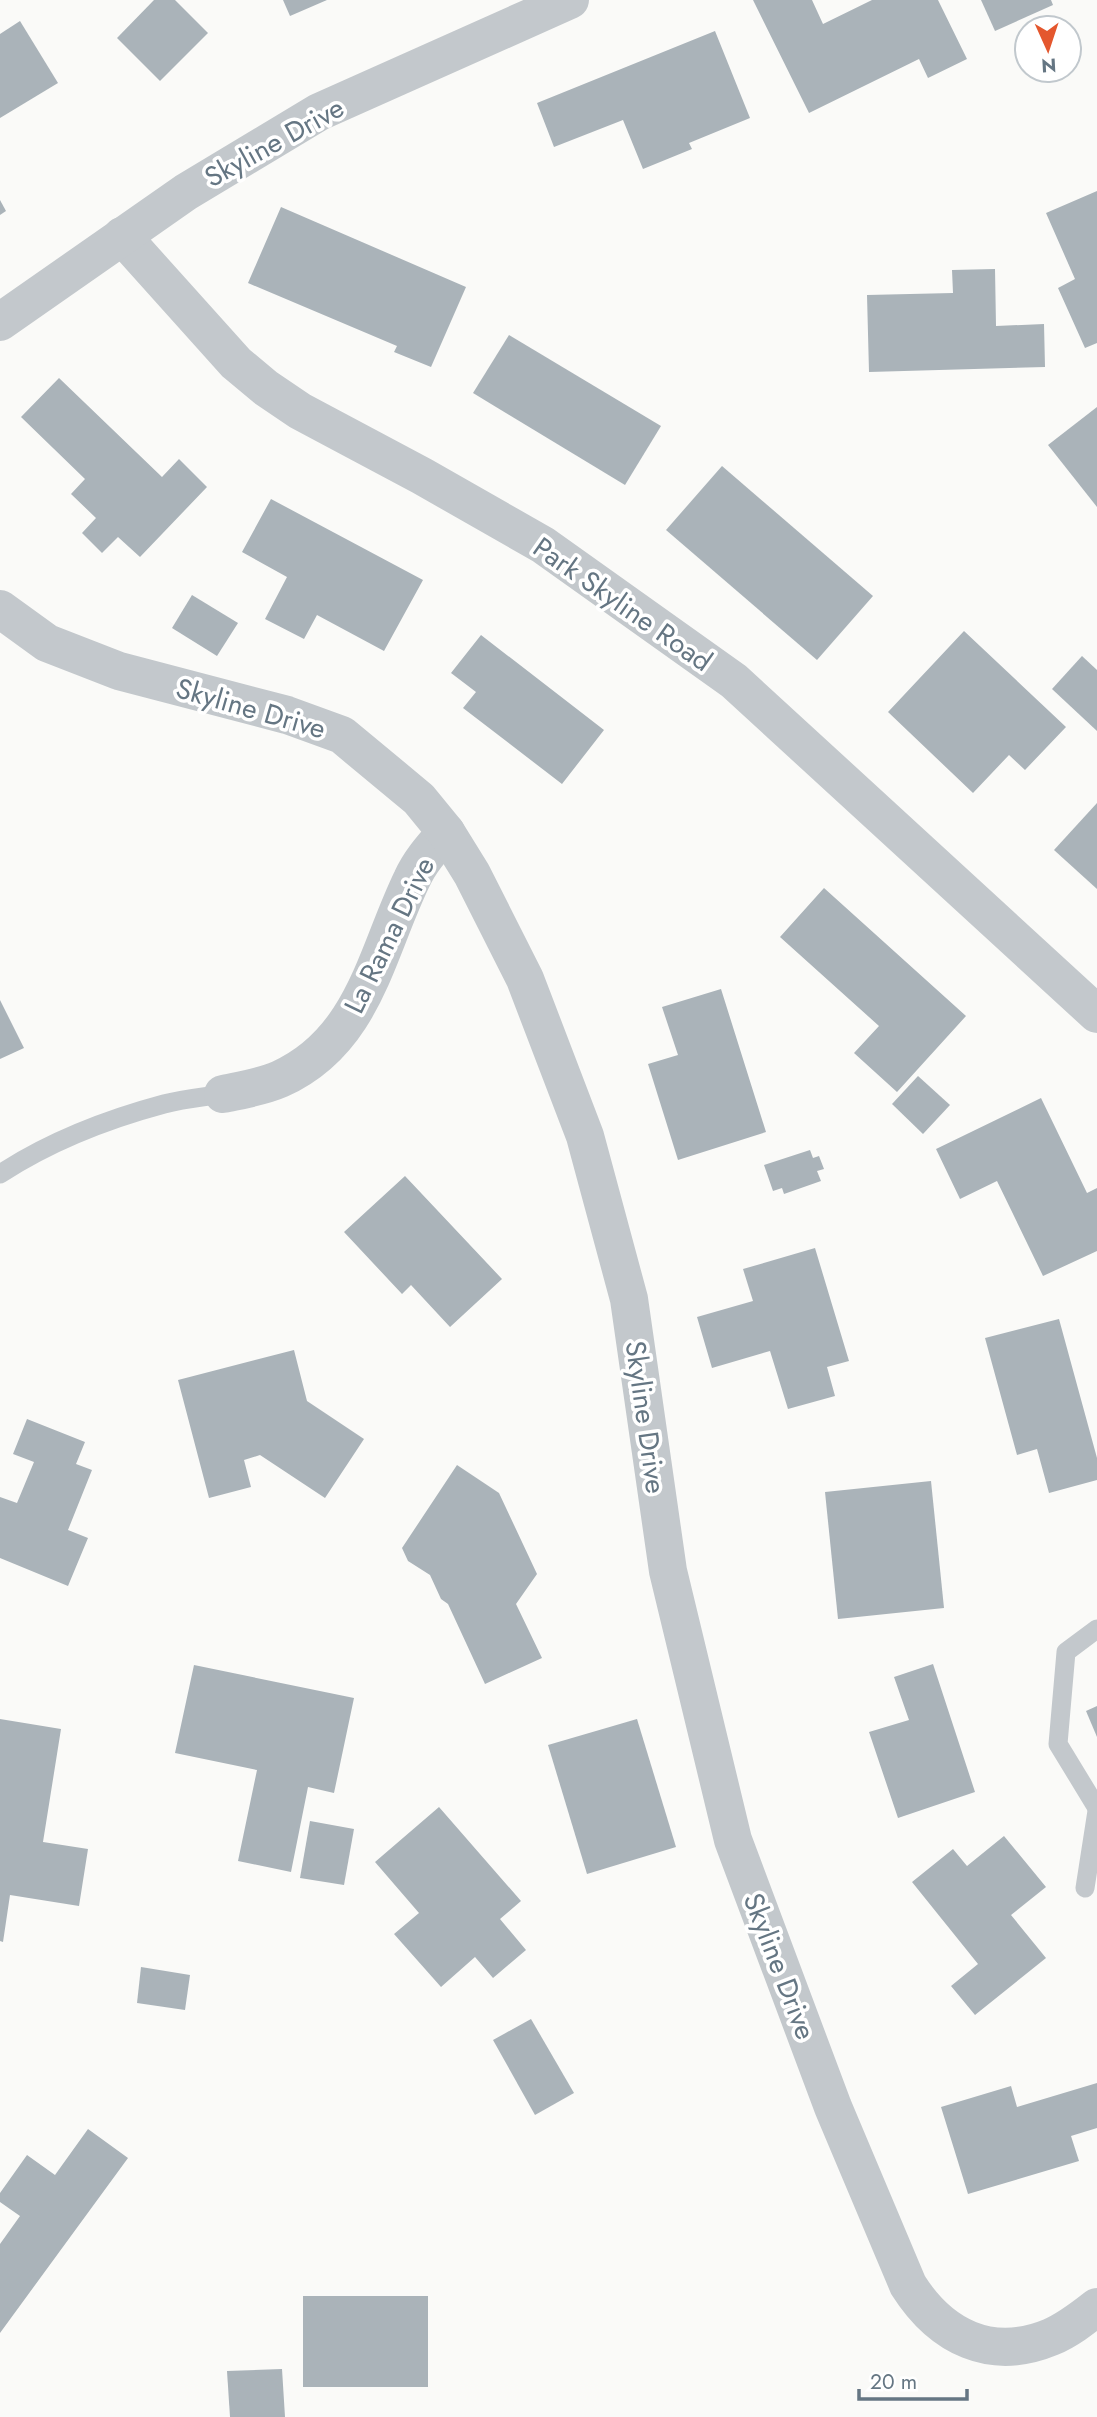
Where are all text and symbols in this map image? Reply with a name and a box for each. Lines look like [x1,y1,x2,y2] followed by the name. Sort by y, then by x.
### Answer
[1013,14,1083,84] north arrow
[1041,52,1057,79] text: N
[197,87,351,198] street label: Skyline Drive
[525,527,721,682] street label: Park Skyline Road
[171,668,330,749] street label: Skyline Drive
[334,850,445,1020] street label: La Rama Drive
[614,1338,677,1496] street label: Skyline Drive
[733,1887,826,2045] street label: Skyline Drive
[859,2358,968,2402] scale bar
[870,2367,917,2397] text: 20 m

